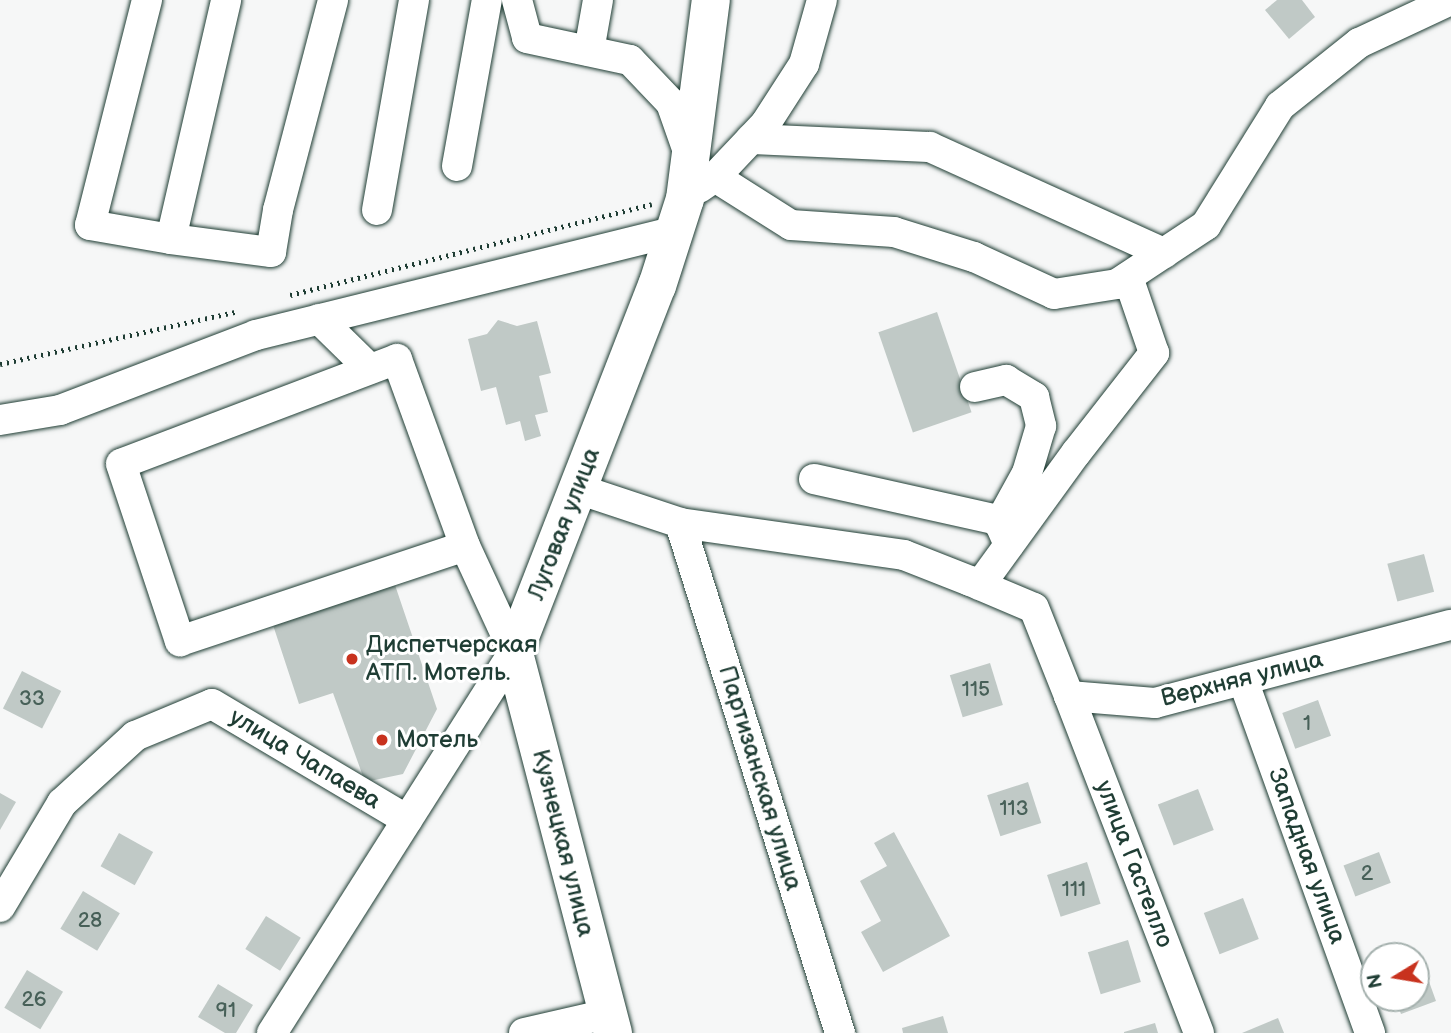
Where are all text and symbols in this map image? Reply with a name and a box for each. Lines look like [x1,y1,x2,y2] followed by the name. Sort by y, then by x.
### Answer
[522,444,606,604] street label: Луговая улица
[366,631,538,687] place label: Диспетчерская АТП. Мотель.
[1158,645,1326,713] street label: Верхняя улица
[344,651,360,667] marker: Диспетчерская АТП. Мотель.
[712,662,808,894] street label: Партизанская улица
[962,677,990,703] house number: 115
[19,686,45,712] house number: 33
[224,703,386,815] street label: улица Чапаева
[1303,711,1311,737] house number: 1
[396,726,478,754] place label: Мотель
[374,732,390,748] marker: Мотель
[526,746,600,940] street label: Кузнецкая улица
[1262,764,1352,948] street label: Западная улица
[1089,776,1179,952] street label: улица Гастелло
[999,796,1029,822] house number: 113
[1361,861,1373,887] house number: 2
[1062,877,1086,903] house number: 111
[78,908,102,934] house number: 28
[1360,942,1430,1012] north arrow
[1363,972,1389,990] text: N
[21,987,47,1013] house number: 26
[216,998,236,1024] house number: 91

